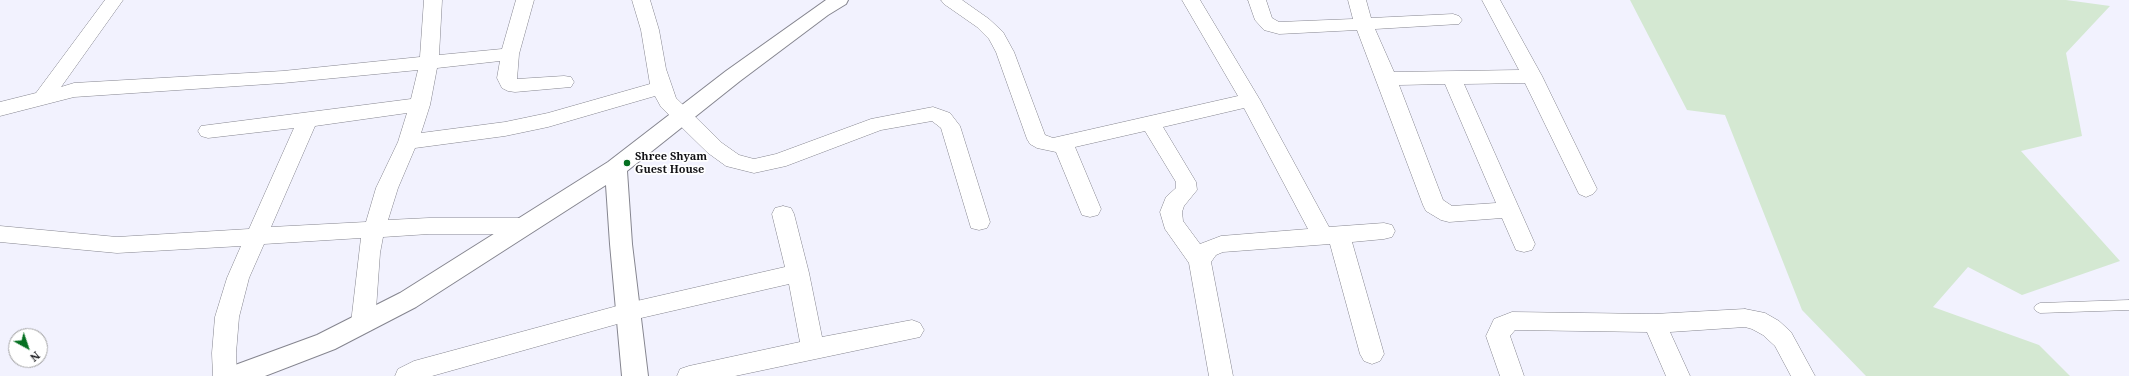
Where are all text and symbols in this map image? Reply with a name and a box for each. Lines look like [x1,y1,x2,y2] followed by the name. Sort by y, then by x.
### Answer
[635,150,707,176] place label: Shree Shyam Guest House
[622,158,632,168] marker: Shree Shyam Guest House
[8,328,48,368] north arrow
[27,348,44,365] text: N

